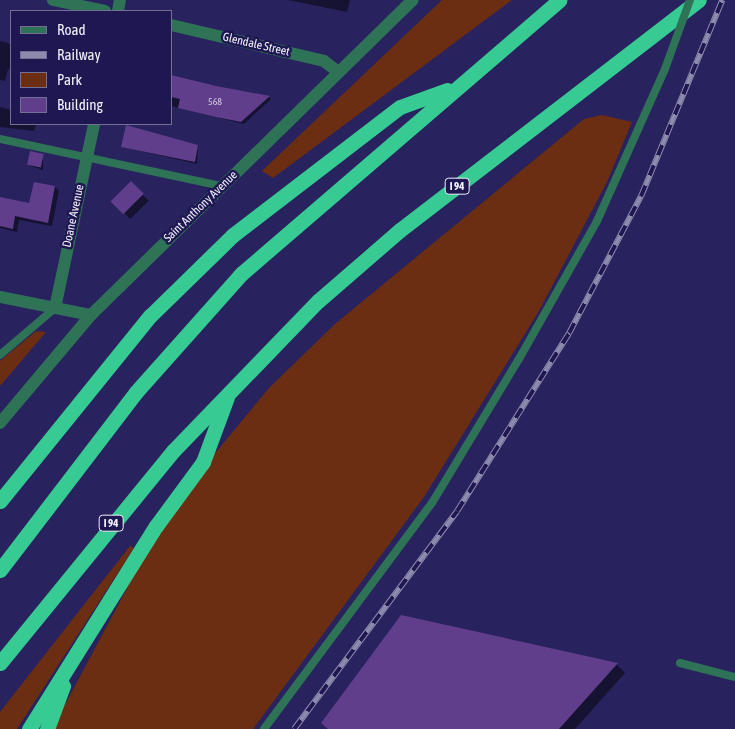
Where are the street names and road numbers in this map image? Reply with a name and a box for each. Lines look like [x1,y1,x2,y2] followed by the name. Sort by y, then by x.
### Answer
[221,30,291,60] street label: Glendale Street
[161,168,241,246] street label: Saint Anthony Avenue
[444,178,470,195] road number: I 94
[60,183,88,249] street label: Doane Avenue
[98,514,124,532] road number: I 94

